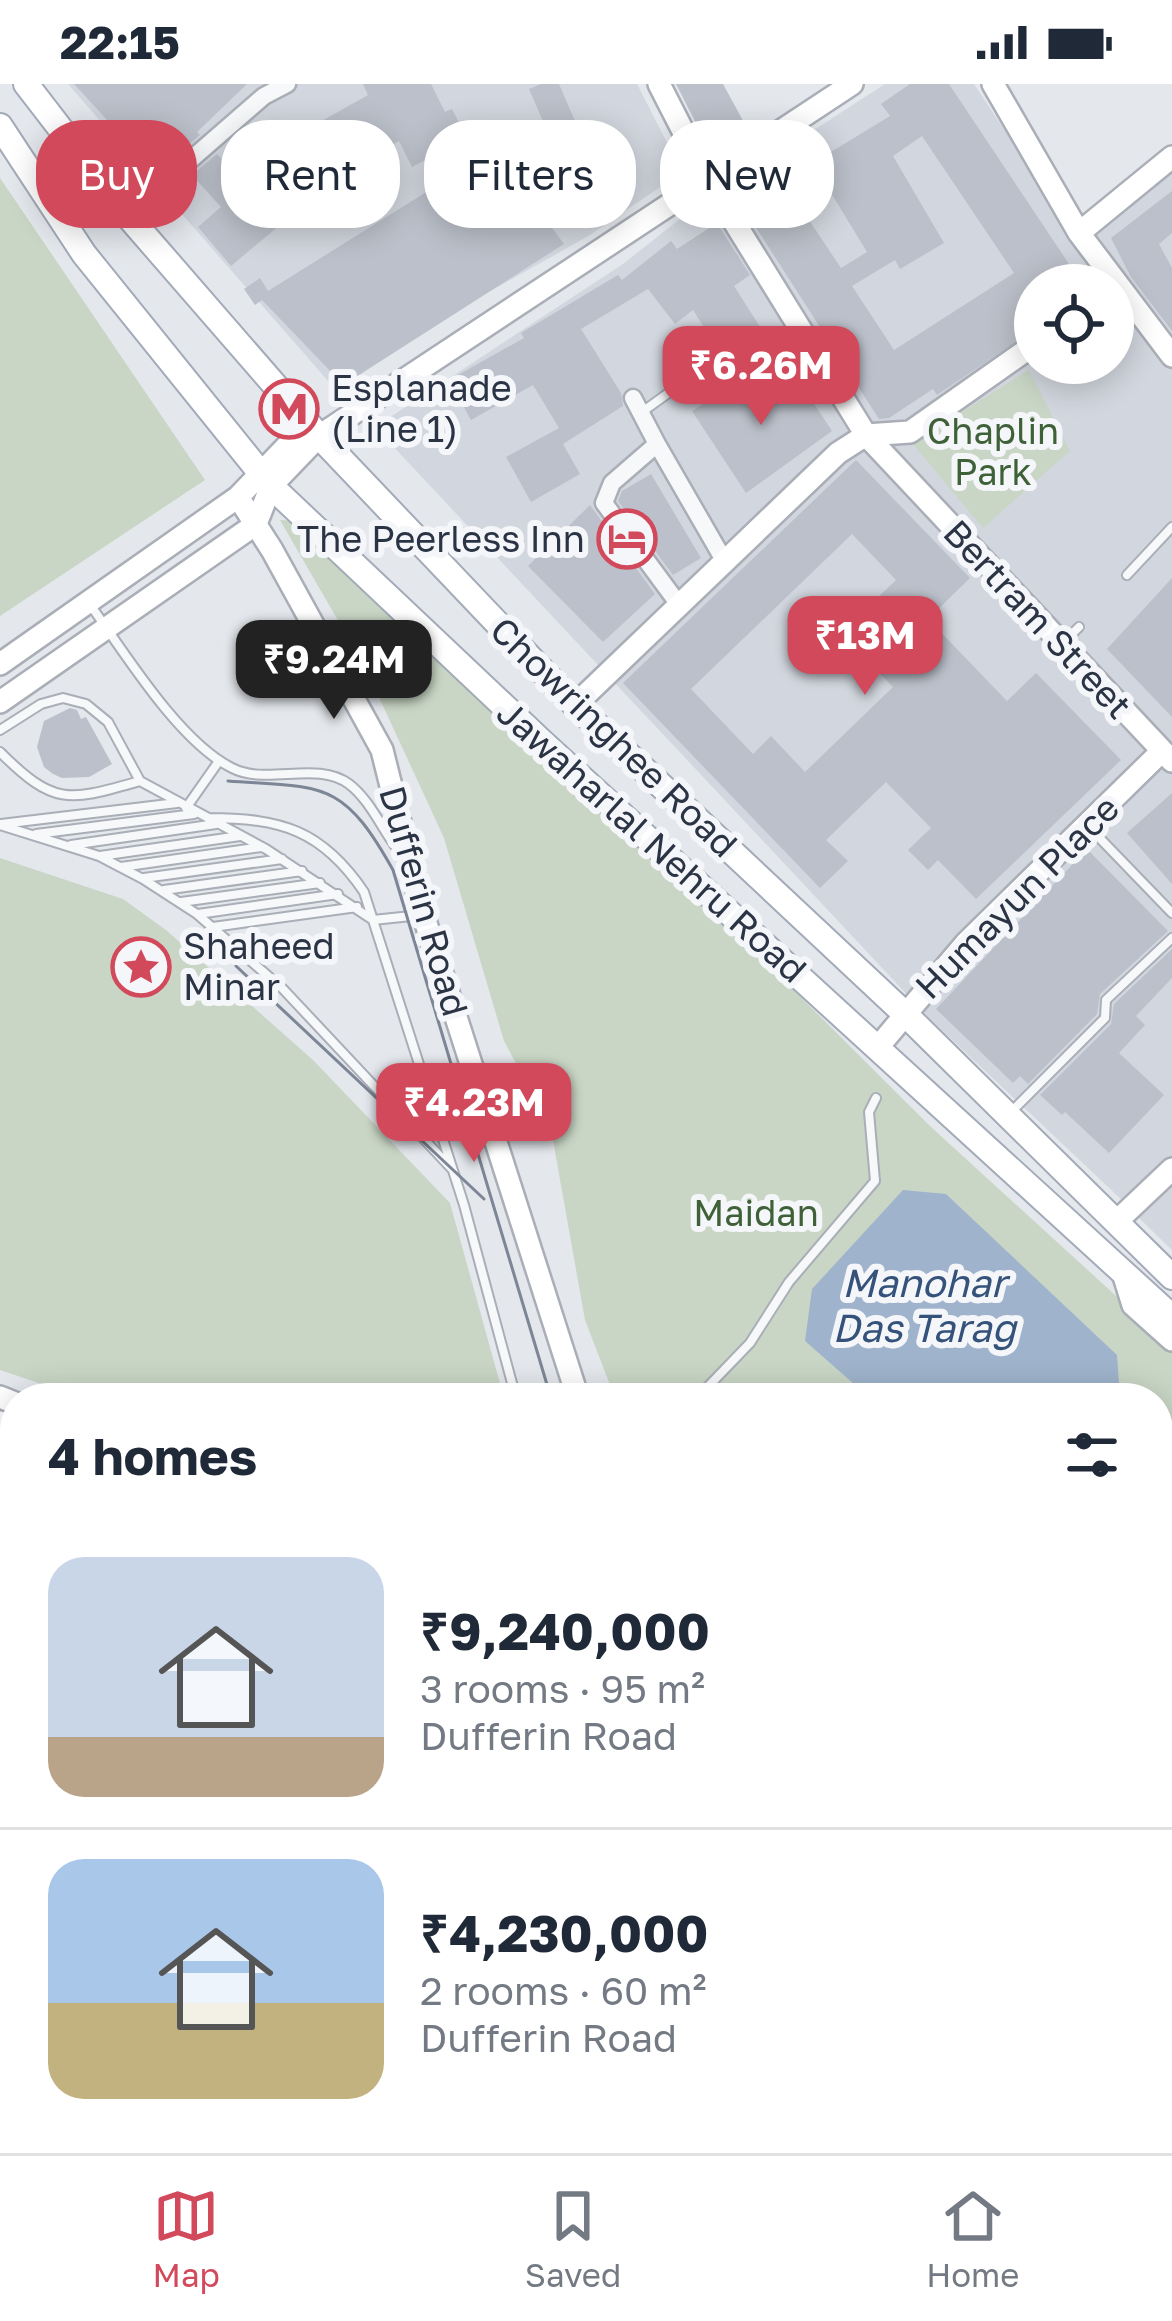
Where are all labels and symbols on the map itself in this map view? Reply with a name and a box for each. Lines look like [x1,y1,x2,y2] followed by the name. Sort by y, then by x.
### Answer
[663,326,859,428] pin: ₹6.26M
[331,366,512,450] place label: Esplanade (Line 1)
[258,378,320,440] metro station icon: Esplanade (Line 1)
[927,409,1059,493] park label: Chaplin Park
[596,508,658,570] hotel icon: The Peerless Inn
[935,511,1141,727] street label: Bertram Street
[297,517,585,560] place label: The Peerless Inn
[794,596,936,698] pin: ₹13M
[482,608,747,865] street label: Chowringhee Road
[236,620,432,722] pin: ₹9.24M
[489,690,816,991] street label: Jawaharlal Nehru Road
[371,781,478,1021] street label: Dufferin Road
[906,786,1127,1007] street label: Humayun Place
[183,924,335,1008] place label: Shaheed Minar
[110,936,172,998] place icon: Shaheed Minar
[376,1063,572,1165] pin: ₹4.23M
[693,1191,819,1234] park label: Maidan
[832,1259,1019,1351] water label: Manohar Das Tarag

